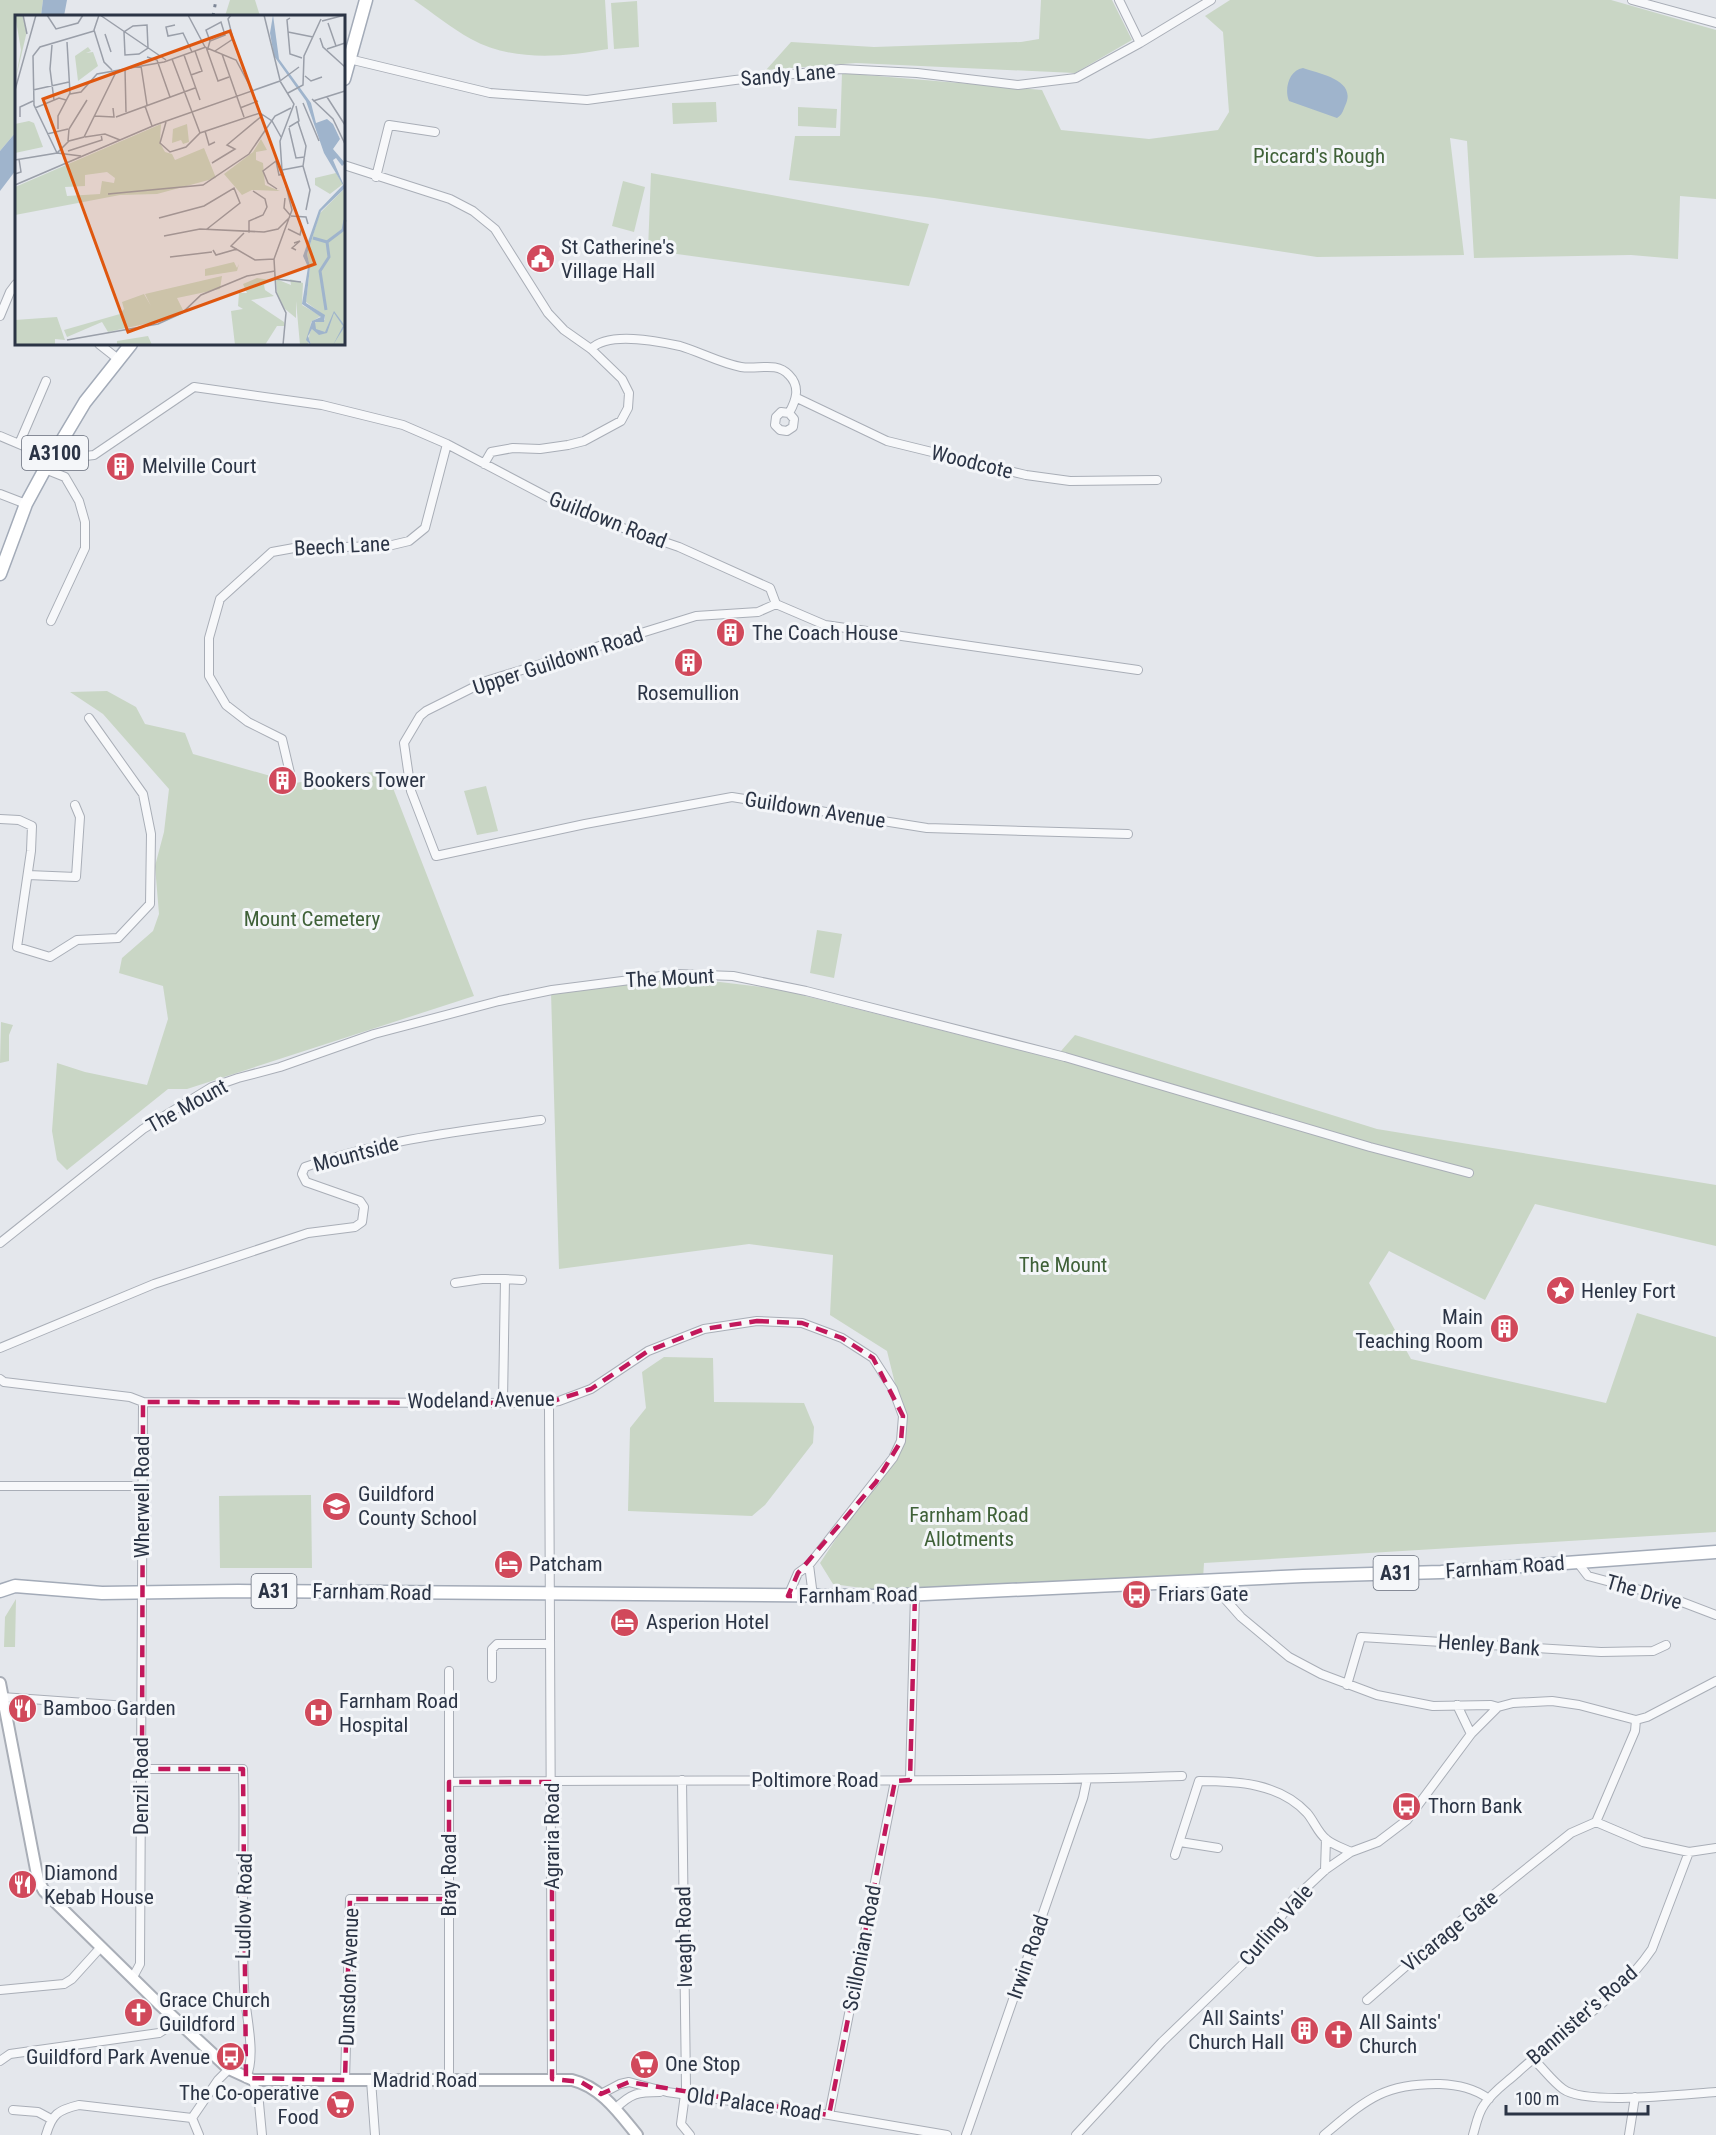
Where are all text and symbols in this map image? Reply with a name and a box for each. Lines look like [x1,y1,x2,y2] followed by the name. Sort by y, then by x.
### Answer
[15,15,345,345] inset map
[740,59,837,91] street label: Sandy Lane
[1253,144,1385,168] park label: Piccard's Rough
[561,235,675,283] place label: St Catherine's Village Hall
[524,243,556,275] public building icon: St Catherine's Village Hall
[22,436,88,470] road number: A3100
[929,440,1016,484] street label: Woodcote
[105,450,137,482] building icon: Melville Court
[142,454,256,478] place label: Melville Court
[546,487,670,553] street label: Guildown Road
[294,531,391,560] street label: Beech Lane
[715,617,747,649] building icon: The Coach House
[752,621,898,645] place label: The Coach House
[470,622,646,700] street label: Upper Guildown Road
[672,646,704,678] building icon: Rosemullion
[637,681,739,705] place label: Rosemullion
[266,764,298,796] building icon: Bookers Tower
[303,768,425,792] place label: Bookers Tower
[743,787,887,833] street label: Guildown Avenue
[244,907,381,931] park label: Mount Cemetery
[625,964,715,992] street label: The Mount
[142,1074,232,1138] street label: The Mount
[311,1131,402,1177] street label: Mountside
[1019,1253,1107,1277] park label: The Mount
[1544,1275,1576,1307] place icon: Henley Fort
[1581,1279,1676,1303] place label: Henley Fort
[1355,1305,1483,1353] place label: Main Teaching Room
[1488,1313,1520,1345] building icon: Main Teaching Room
[407,1387,555,1413] street label: Wodeland Avenue
[130,1436,154,1558] street label: Wherwell Road
[358,1482,477,1530] place label: Guildford County School
[321,1490,353,1522] school or university icon: Guildford County School
[909,1503,1029,1551] park label: Farnham Road Allotments
[492,1548,524,1580] hotel icon: Patcham
[1445,1551,1565,1583] street label: Farnham Road
[529,1552,603,1576] place label: Patcham
[1374,1556,1418,1590] road number: A31
[1603,1570,1685,1614] street label: The Drive
[252,1574,296,1608] road number: A31
[1121,1578,1153,1610] bus stop icon: Friars Gate
[312,1579,432,1605] street label: Farnham Road
[798,1582,918,1608] street label: Farnham Road
[1158,1582,1249,1606] place label: Friars Gate
[609,1606,641,1638] hotel icon: Asperion Hotel
[646,1610,769,1634] place label: Asperion Hotel
[1437,1629,1541,1661] street label: Henley Bank
[339,1689,458,1737] place label: Farnham Road Hospital
[6,1692,38,1724] restaurant icon: Bamboo Garden
[43,1696,176,1720] place label: Bamboo Garden
[302,1697,334,1729] hospital icon: Farnham Road Hospital
[129,1737,153,1835] street label: Denzil Road
[751,1768,879,1792] street label: Poltimore Road
[540,1783,564,1889] street label: Agraria Road
[1391,1790,1423,1822] bus stop icon: Thorn Bank
[1428,1794,1523,1818] place label: Thorn Bank
[437,1833,461,1917] street label: Bray Road
[231,1853,257,1959] street label: Ludlow Road
[44,1861,154,1909] place label: Diamond Kebab House
[7,1869,39,1901] restaurant icon: Diamond Kebab House
[1234,1879,1318,1970] street label: Curling Vale
[838,1883,886,2013] street label: Scillonian Road
[1397,1885,1503,1977] street label: Vicarage Gate
[671,1886,697,1988] street label: Iveagh Road
[335,1907,363,2047] street label: Dunsdon Avenue
[1002,1912,1054,2002] street label: Irwin Road
[1522,1961,1642,2069] street label: Bannister's Road
[159,1988,270,2036] place label: Grace Church Guildford
[122,1996,154,2028] church icon: Grace Church Guildford
[1188,2006,1284,2054] place label: All Saints' Church Hall
[1359,2010,1441,2058] place label: All Saints' Church
[1289,2014,1321,2046] building icon: All Saints' Church Hall
[1322,2018,1354,2050] church icon: All Saints' Church
[215,2041,247,2073] bus stop icon: Guildford Park Avenue
[26,2045,210,2069] place label: Guildford Park Avenue
[628,2048,660,2080] supermarket icon: One Stop
[665,2052,740,2076] place label: One Stop
[373,2068,477,2092] street label: Madrid Road
[1506,2078,1648,2116] scale bar
[179,2081,319,2129] place label: The Co-operative Food
[685,2083,823,2125] street label: Old Palace Road
[1515,2088,1559,2109] text: 100 m
[324,2089,356,2121] supermarket icon: The Co-operative Food

